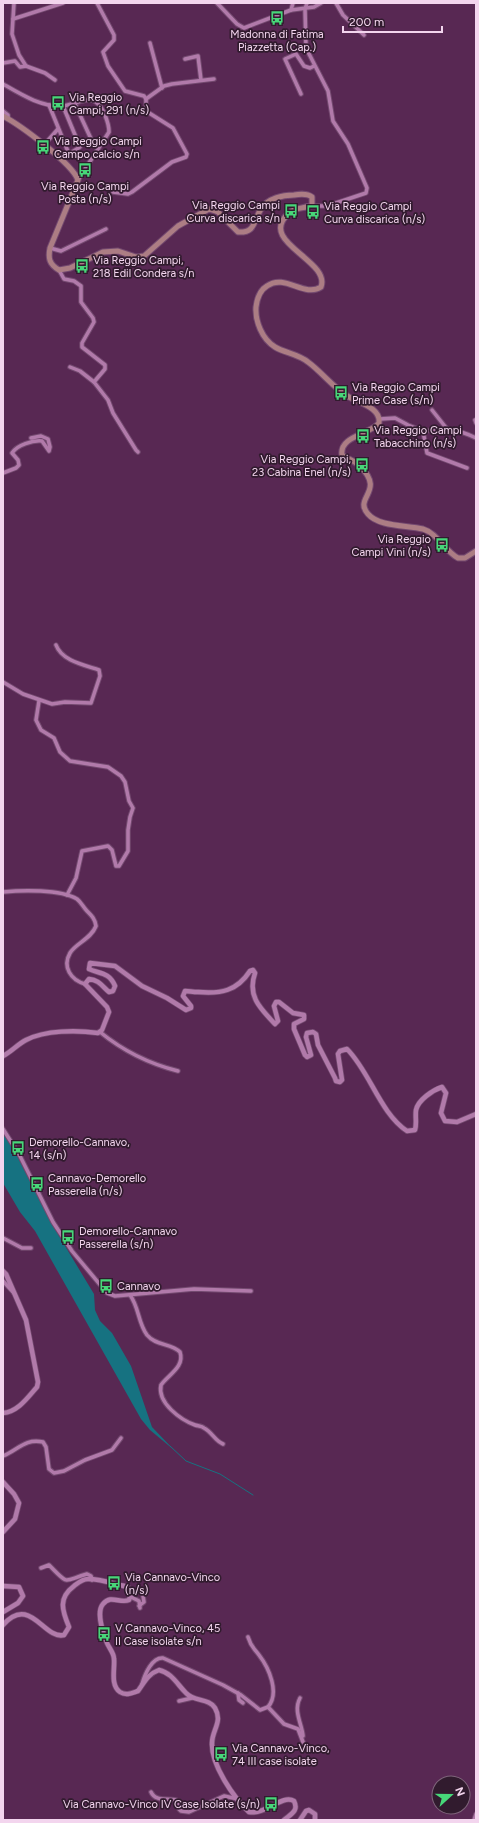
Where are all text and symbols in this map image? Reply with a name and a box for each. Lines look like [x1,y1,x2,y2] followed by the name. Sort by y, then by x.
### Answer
[343,8,442,34] scale bar
[269,10,285,26] bus stop icon: Madonna di Fatima Piazzetta (Cap.)
[349,15,384,29] text: 200 m
[230,28,324,54] place label: Madonna di Fatima Piazzetta (Cap.)
[69,91,149,117] place label: Via Reggio Campi, 291 (n/s)
[50,95,66,111] bus stop icon: Via Reggio Campi, 291 (n/s)
[54,135,142,161] place label: Via Reggio Campi Campo calcio s/n
[35,139,51,155] bus stop icon: Via Reggio Campi Campo calcio s/n
[77,162,93,178] bus stop icon: Via Reggio Campi Posta (n/s)
[41,180,129,206] place label: Via Reggio Campi Posta (n/s)
[187,199,280,225] place label: Via Reggio Campi Curva discarica s/n
[324,200,425,226] place label: Via Reggio Campi Curva discarica (n/s)
[283,203,299,219] bus stop icon: Via Reggio Campi Curva discarica s/n
[305,204,321,220] bus stop icon: Via Reggio Campi Curva discarica (n/s)
[93,254,194,280] place label: Via Reggio Campi, 218 Edil Condera s/n
[74,258,90,274] bus stop icon: Via Reggio Campi, 218 Edil Condera s/n
[352,381,440,407] place label: Via Reggio Campi Prime Case (s/n)
[333,385,349,401] bus stop icon: Via Reggio Campi Prime Case (s/n)
[374,424,462,450] place label: Via Reggio Campi Tabacchino (n/s)
[355,428,371,444] bus stop icon: Via Reggio Campi Tabacchino (n/s)
[252,453,352,479] place label: Via Reggio Campi, 23 Cabina Enel (n/s)
[354,457,370,473] bus stop icon: Via Reggio Campi, 23 Cabina Enel (n/s)
[351,533,431,559] place label: Via Reggio Campi Vini (n/s)
[434,537,450,553] bus stop icon: Via Reggio Campi Vini (n/s)
[29,1136,130,1162] place label: Demorello-Cannavo, 14 (s/n)
[10,1140,26,1156] bus stop icon: Demorello-Cannavo, 14 (s/n)
[48,1172,146,1198] place label: Cannavo-Demorello Passerella (n/s)
[29,1176,45,1192] bus stop icon: Cannavo-Demorello Passerella (n/s)
[79,1225,177,1251] place label: Demorello-Cannavo Passerella (s/n)
[60,1229,76,1245] bus stop icon: Demorello-Cannavo Passerella (s/n)
[98,1278,114,1294] bus stop icon: Cannavo
[117,1280,160,1293] place label: Cannavo
[125,1571,220,1597] place label: Via Cannavo-Vinco (n/s)
[106,1575,122,1591] bus stop icon: Via Cannavo-Vinco (n/s)
[115,1622,220,1648] place label: V Cannavo-Vinco, 45 II Case isolate s/n
[96,1626,112,1642] bus stop icon: V Cannavo-Vinco, 45 II Case isolate s/n
[232,1742,330,1768] place label: Via Cannavo-Vinco, 74 III case isolate
[213,1746,229,1762] bus stop icon: Via Cannavo-Vinco, 74 III case isolate
[431,1775,471,1815] north arrow
[452,1785,467,1798] text: N
[263,1796,279,1812] bus stop icon: Via Cannavo-Vinco IV Case Isolate (s/n)
[63,1798,260,1811] place label: Via Cannavo-Vinco IV Case Isolate (s/n)

